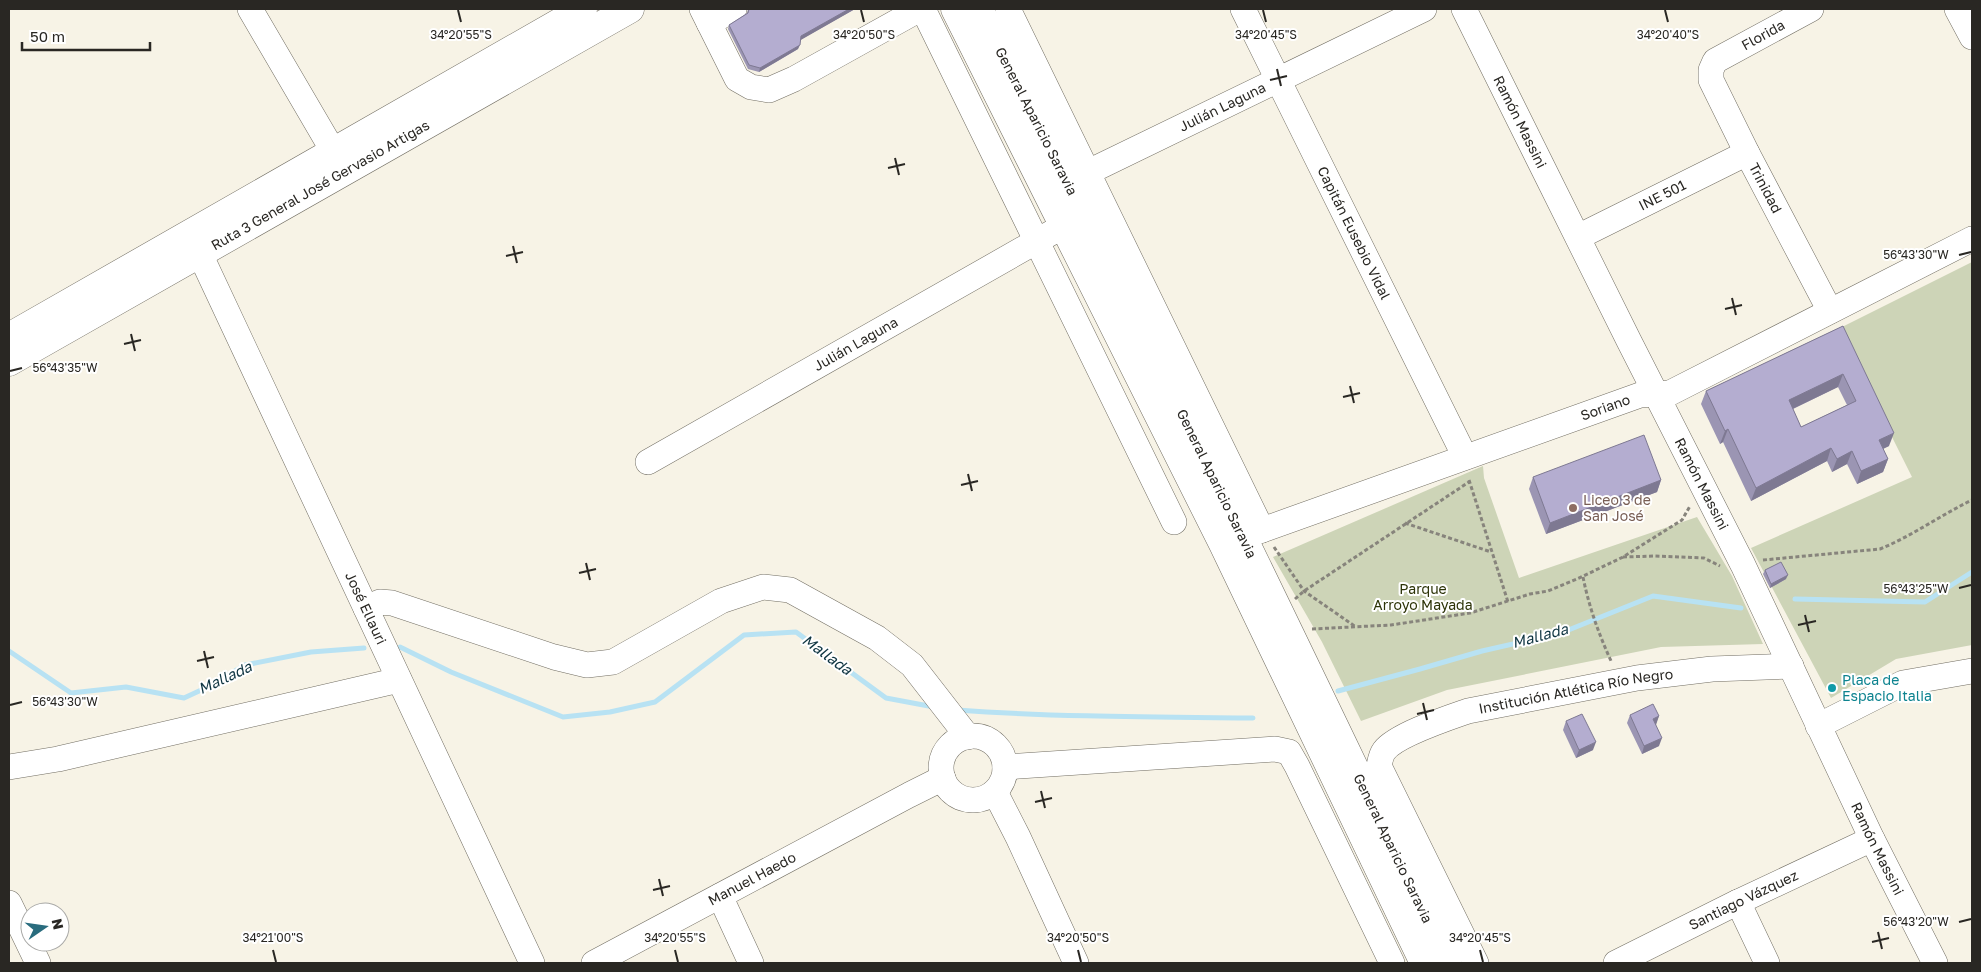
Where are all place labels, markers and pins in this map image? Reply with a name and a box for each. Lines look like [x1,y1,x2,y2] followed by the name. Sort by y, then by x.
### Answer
[1583,491,1651,524] place label: Liceo 3 de San José
[1567,502,1579,514] marker: Liceo 3 de San José
[1842,671,1932,704] place label: Placa de Espacio Italia
[1826,682,1838,694] marker: Placa de Espacio Italia

